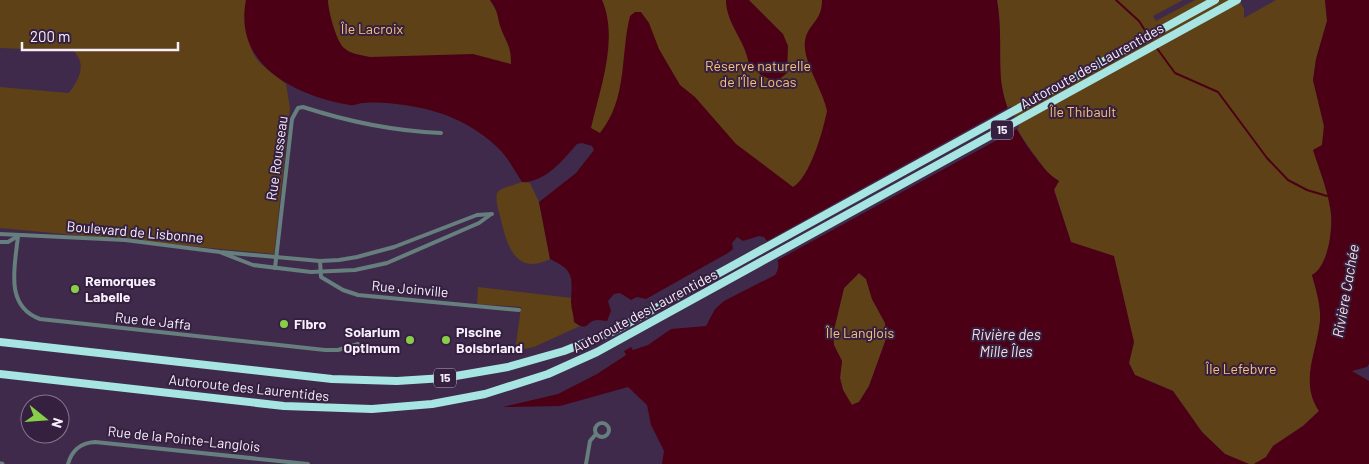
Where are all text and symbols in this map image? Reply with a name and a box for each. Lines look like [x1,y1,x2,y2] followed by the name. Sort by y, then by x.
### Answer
[1017,19,1167,112] street label: Autoroute des Laurentides
[22,20,179,52] scale bar
[341,20,404,37] park label: Île Lacroix
[30,27,70,45] text: 200 m
[705,57,811,90] park label: Réserve naturelle de l'Île Locas
[1050,103,1116,120] park label: Île Thibault
[262,115,291,201] street label: Rue Rousseau
[991,120,1013,140] road number: 15
[66,217,204,246] street label: Boulevard de Lisbonne
[1328,243,1362,339] water label: Rivière Cachée
[570,265,720,356] street label: Autoroute des Laurentides
[85,272,156,305] place label: Remorques Labelle
[371,277,449,300] street label: Rue Joinville
[69,283,81,295] marker: Remorques Labelle
[114,308,192,333] street label: Rue de Jaffa
[294,315,327,332] place label: Fibro
[278,318,290,330] marker: Fibro
[343,323,400,356] place label: Solarium Optimum
[456,323,523,356] place label: Piscine Boisbriand
[826,324,894,341] park label: Île Langlois
[971,325,1041,360] water label: Rivière des Mille Îles
[404,334,416,346] marker: Solarium Optimum
[440,334,452,346] marker: Piscine Boisbriand
[1206,360,1276,377] park label: Île Lefebvre
[434,368,456,388] road number: 15
[168,371,330,404] street label: Autoroute des Laurentides
[20,394,70,444] north arrow
[48,416,67,430] text: N
[107,422,261,455] street label: Rue de la Pointe-Langlois

